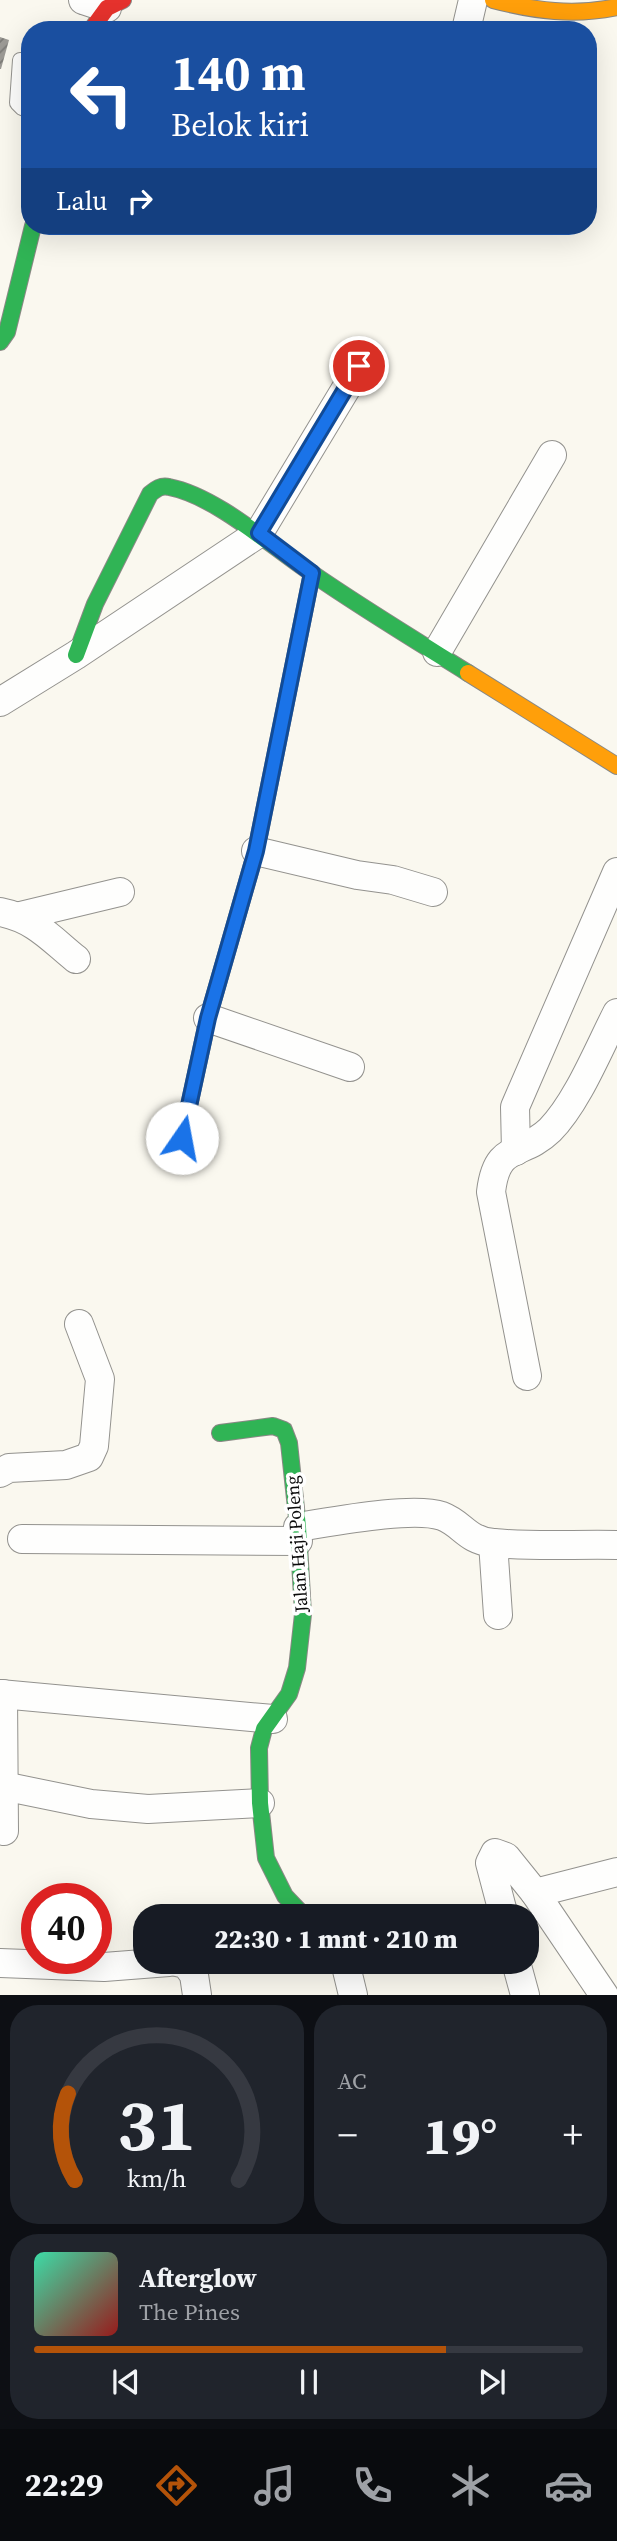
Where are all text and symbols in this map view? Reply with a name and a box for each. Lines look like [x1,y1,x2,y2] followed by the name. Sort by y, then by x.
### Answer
[171,39,306,106] text: 140 m
[56,49,147,140] icon: left
[171,103,309,147] text: Belok kiri
[121,182,159,220] icon: right
[56,183,107,219] text: Lalu
[329,336,389,396] pin
[340,347,378,385] icon: arrive
[145,1101,219,1175] position arrow
[279,1475,314,1614] street label: Jalan Haji Poleng
[21,1883,112,1974] speed limit sign: 40
[214,1921,458,1957] text: 22:30 · 1 mnt · 210 m
[338,2065,366,2097] text: AC
[117,2076,196,2175] text: 31
[423,2100,497,2171] text: 19°
[338,2109,358,2161] text: −
[563,2109,583,2161] text: +
[127,2161,187,2195] text: km/h
[139,2260,257,2296] text: Afterglow
[139,2296,240,2328] text: The Pines
[107,2363,145,2401] icon: previous
[290,2363,328,2401] icon: pause
[473,2363,511,2401] icon: next
[152,2461,201,2510] icon: directions
[250,2461,299,2510] icon: music
[348,2461,397,2510] icon: phone
[446,2461,495,2510] icon: climate
[544,2461,593,2510] icon: car
[24,2463,103,2507] text: 22:29

